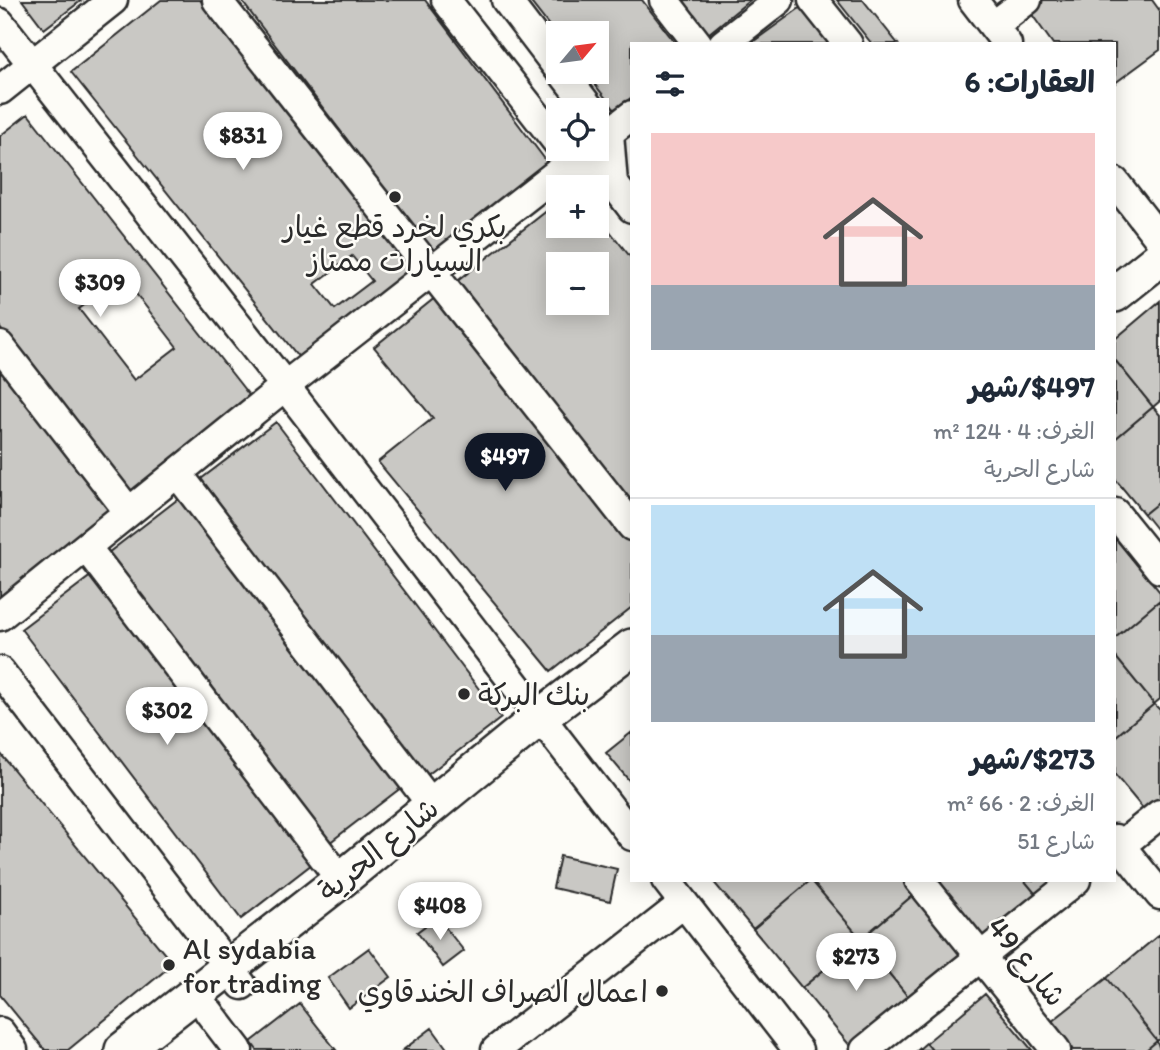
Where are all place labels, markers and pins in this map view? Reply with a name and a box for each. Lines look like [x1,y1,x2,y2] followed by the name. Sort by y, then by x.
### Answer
[202,113,284,172] pin: $831
[387,189,403,205] marker: بكري لخرد قطع غيار السيارات ممتاز
[280,208,507,279] place label: بكري لخرد قطع غيار السيارات ممتاز
[59,260,141,319] pin: $309
[464,434,546,493] pin: $497
[478,676,590,713] place label: بنك البركة
[456,686,472,702] marker: بنك البركة
[126,688,208,747] pin: $302
[399,883,481,942] pin: $408
[183,930,322,1001] place label: Al sydabia for trading
[815,934,897,993] pin: $273
[161,957,177,973] marker: Al sydabia for trading
[357,973,648,1013] place label: اعمال الصراف الخندقاوي
[654,983,670,999] marker: اعمال الصراف الخندقاوي

